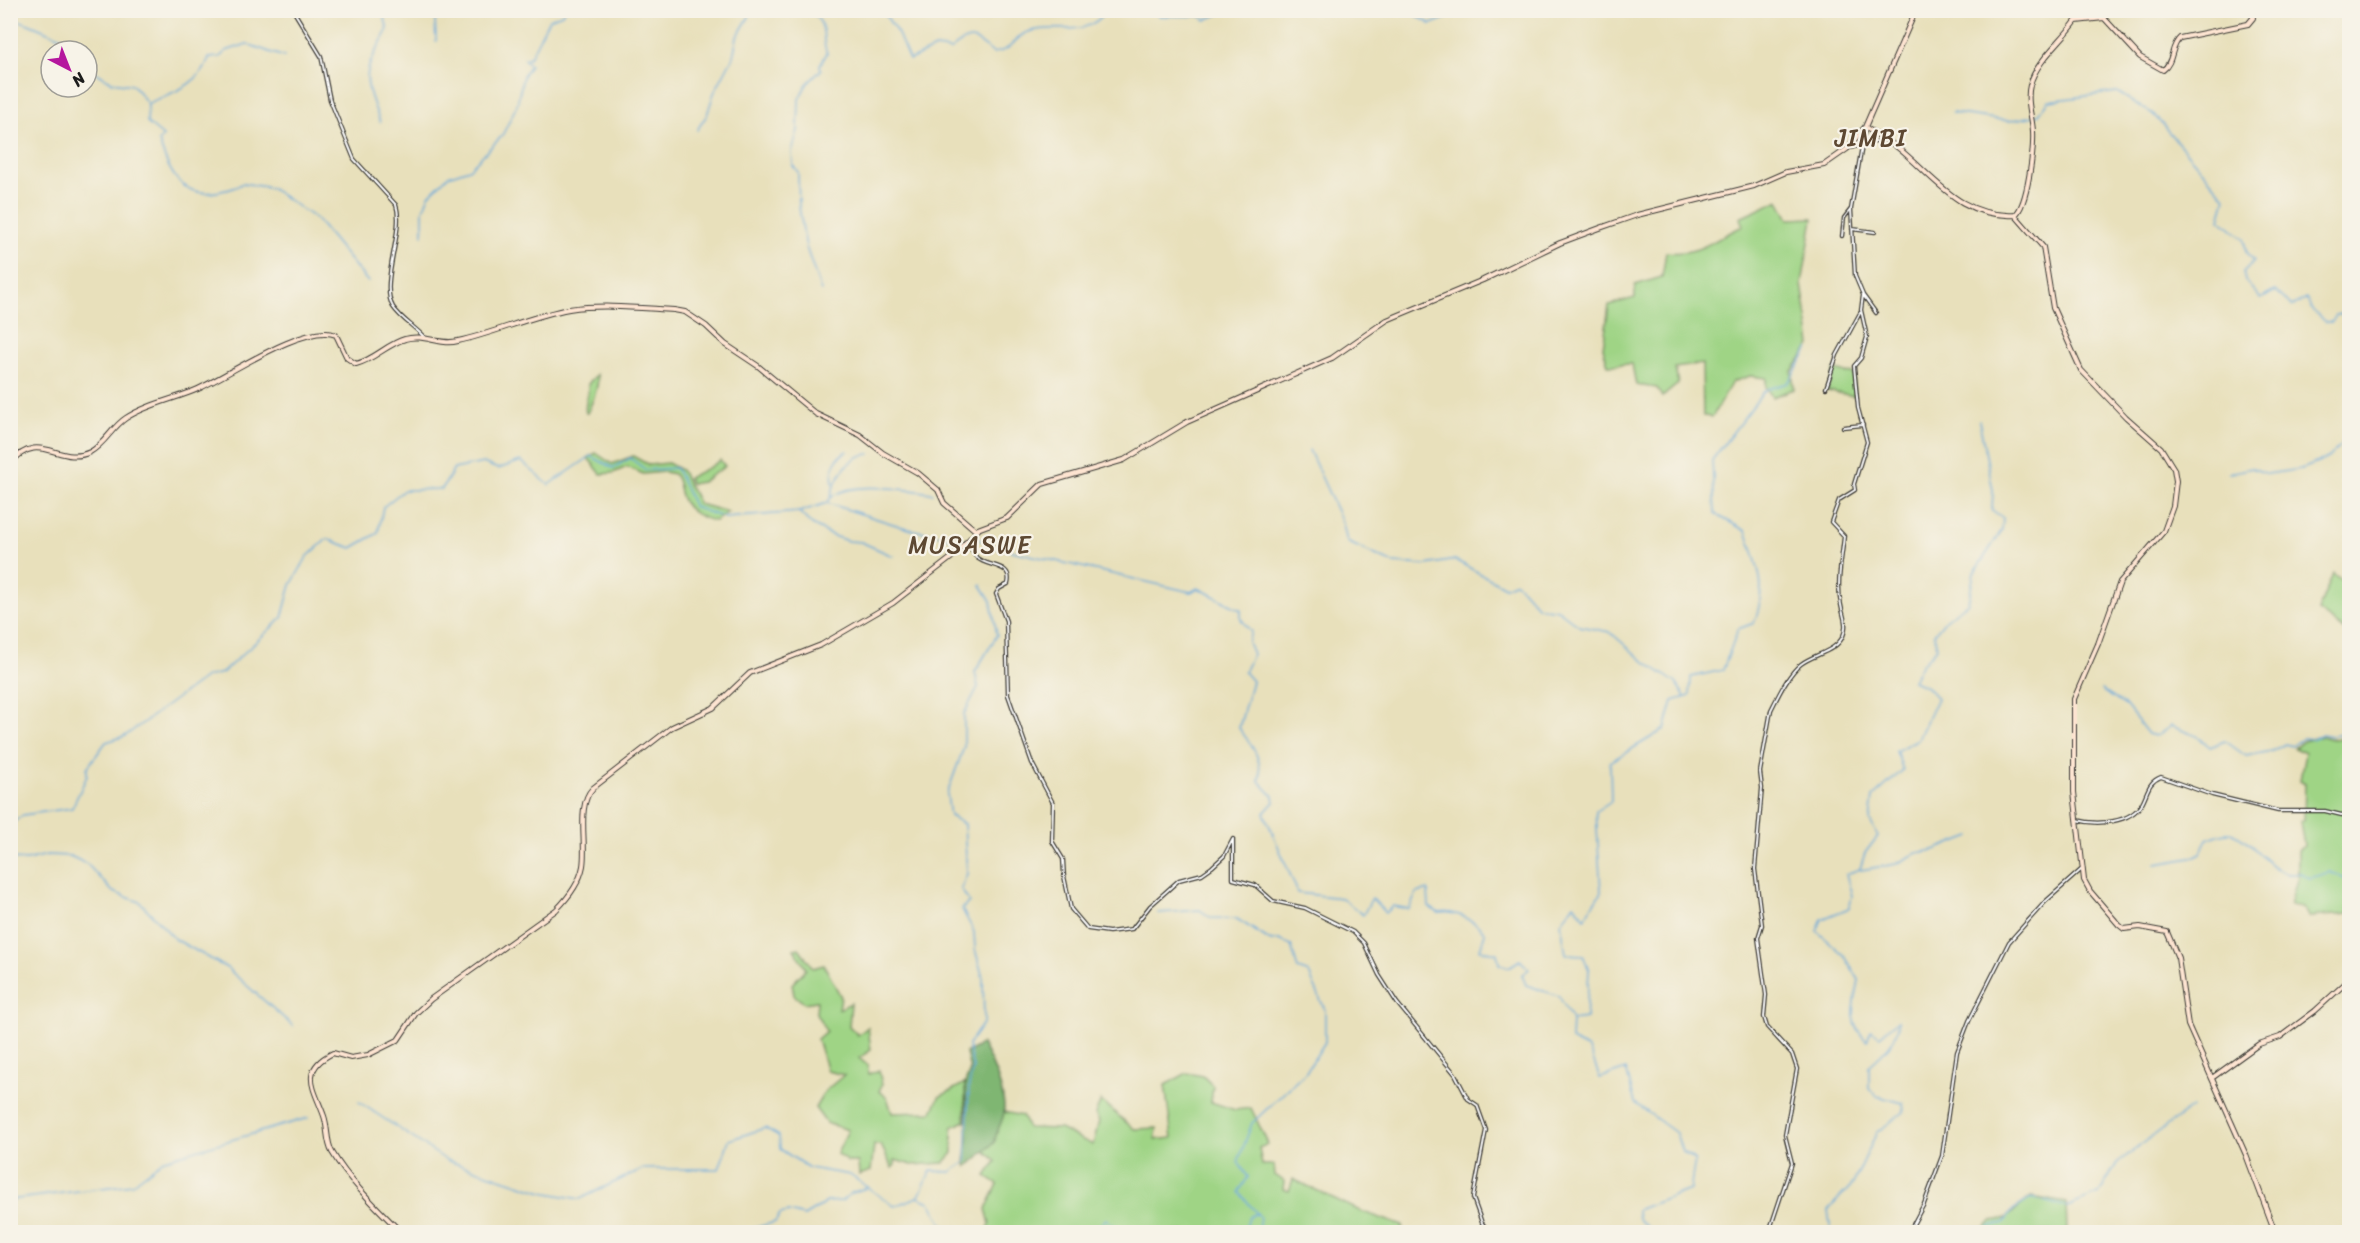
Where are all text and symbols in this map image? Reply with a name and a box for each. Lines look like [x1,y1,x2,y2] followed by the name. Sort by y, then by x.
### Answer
[39,39,99,99] north arrow
[64,65,93,95] text: N
[1834,117,1907,159] district label: JIMBI
[908,524,1032,566] district label: MUSASWE

